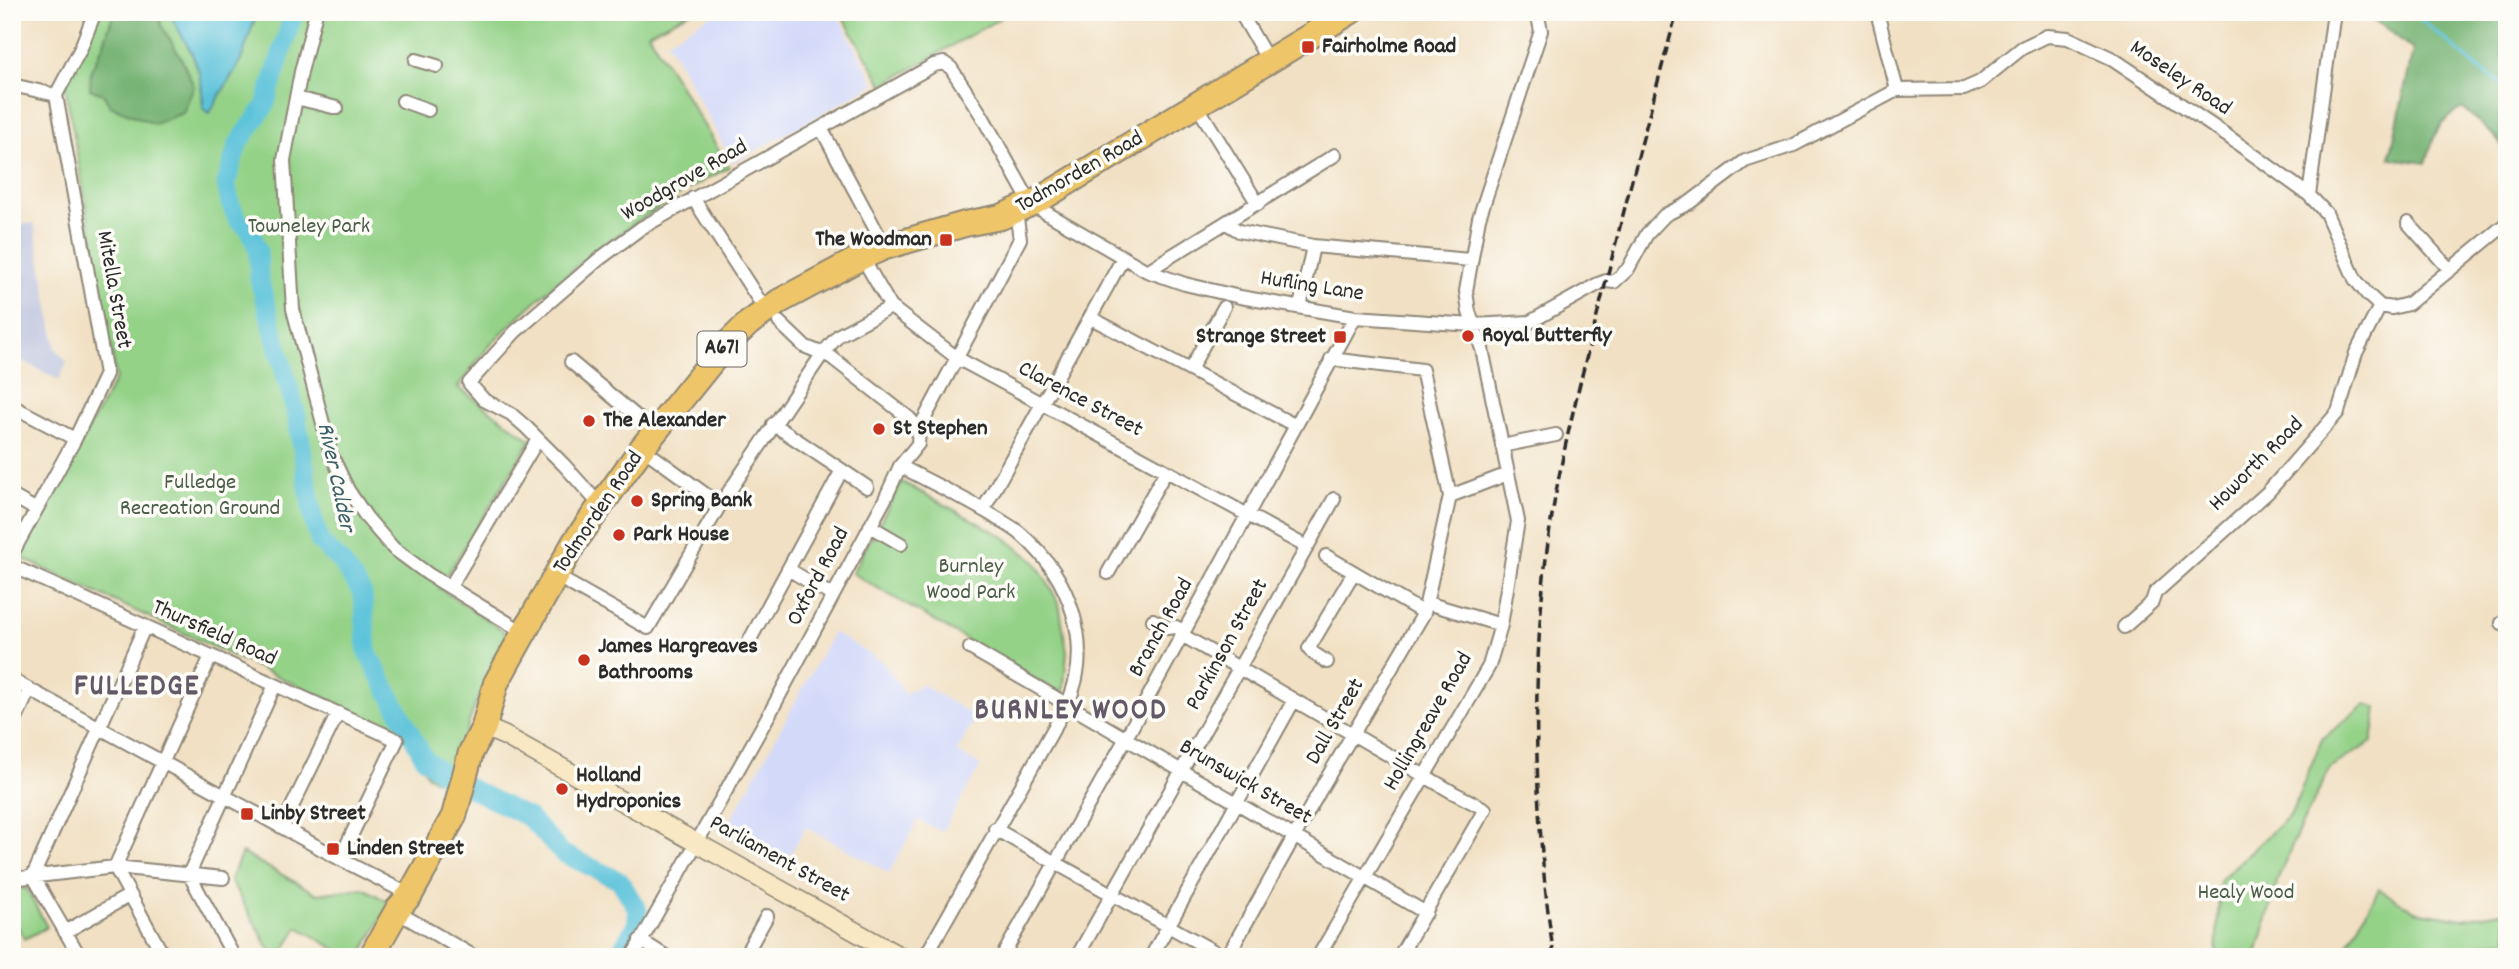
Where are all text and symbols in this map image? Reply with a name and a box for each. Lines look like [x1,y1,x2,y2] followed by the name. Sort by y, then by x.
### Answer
[1322,31,1456,64] place label: Fairholme Road
[2122,33,2238,125] street label: Moseley Road
[1300,39,1316,55] marker: Fairholme Road
[1010,123,1150,223] street label: Todmorden Road
[616,131,754,231] street label: Woodgrove Road
[248,211,370,244] park label: Towneley Park
[815,224,932,257] place label: The Woodman
[86,228,140,352] street label: Mitella Street
[938,232,954,248] marker: The Woodman
[1258,263,1366,311] street label: Hufling Lane
[1482,320,1613,353] place label: Royal Butterfly
[1196,321,1327,354] place label: Strange Street
[1460,328,1476,344] marker: Royal Butterfly
[1332,329,1348,345] marker: Strange Street
[698,332,746,366] road number: A671
[1012,353,1148,447] street label: Clarence Street
[603,405,726,438] place label: The Alexander
[2202,410,2312,520] street label: Howorth Road
[581,413,597,429] marker: The Alexander
[893,413,988,446] place label: St Stephen
[307,419,364,538] water label: River Calder
[871,421,887,437] marker: St Stephen
[545,445,653,581] street label: Todmorden Road
[120,467,280,526] park label: Fulledge Recreation Ground
[651,485,753,518] place label: Spring Bank
[629,493,645,509] marker: Spring Bank
[633,519,729,552] place label: Park House
[779,522,859,632] street label: Oxford Road
[611,527,627,543] marker: Park House
[927,551,1015,610] park label: Burnley Wood Park
[1121,572,1203,684] street label: Branch Road
[1178,573,1278,717] street label: Parkinson Street
[146,592,282,676] street label: Thursfield Road
[598,631,758,690] place label: James Hargreaves Bathrooms
[1376,647,1482,797] street label: Hollingreave Road
[576,652,592,668] marker: James Hargreaves Bathrooms
[74,667,200,710] district label: FULLEDGE
[1298,673,1374,771] street label: Dall Street
[975,691,1168,734] district label: BURNLEY WOOD
[1172,732,1318,834] street label: Brunswick Street
[576,760,682,819] place label: Holland Hydroponics
[554,781,570,797] marker: Holland Hydroponics
[261,798,366,831] place label: Linby Street
[239,806,255,822] marker: Linby Street
[703,808,855,912] street label: Parliament Street
[347,833,464,866] place label: Linden Street
[325,841,341,857] marker: Linden Street
[2197,877,2295,910] park label: Healy Wood

